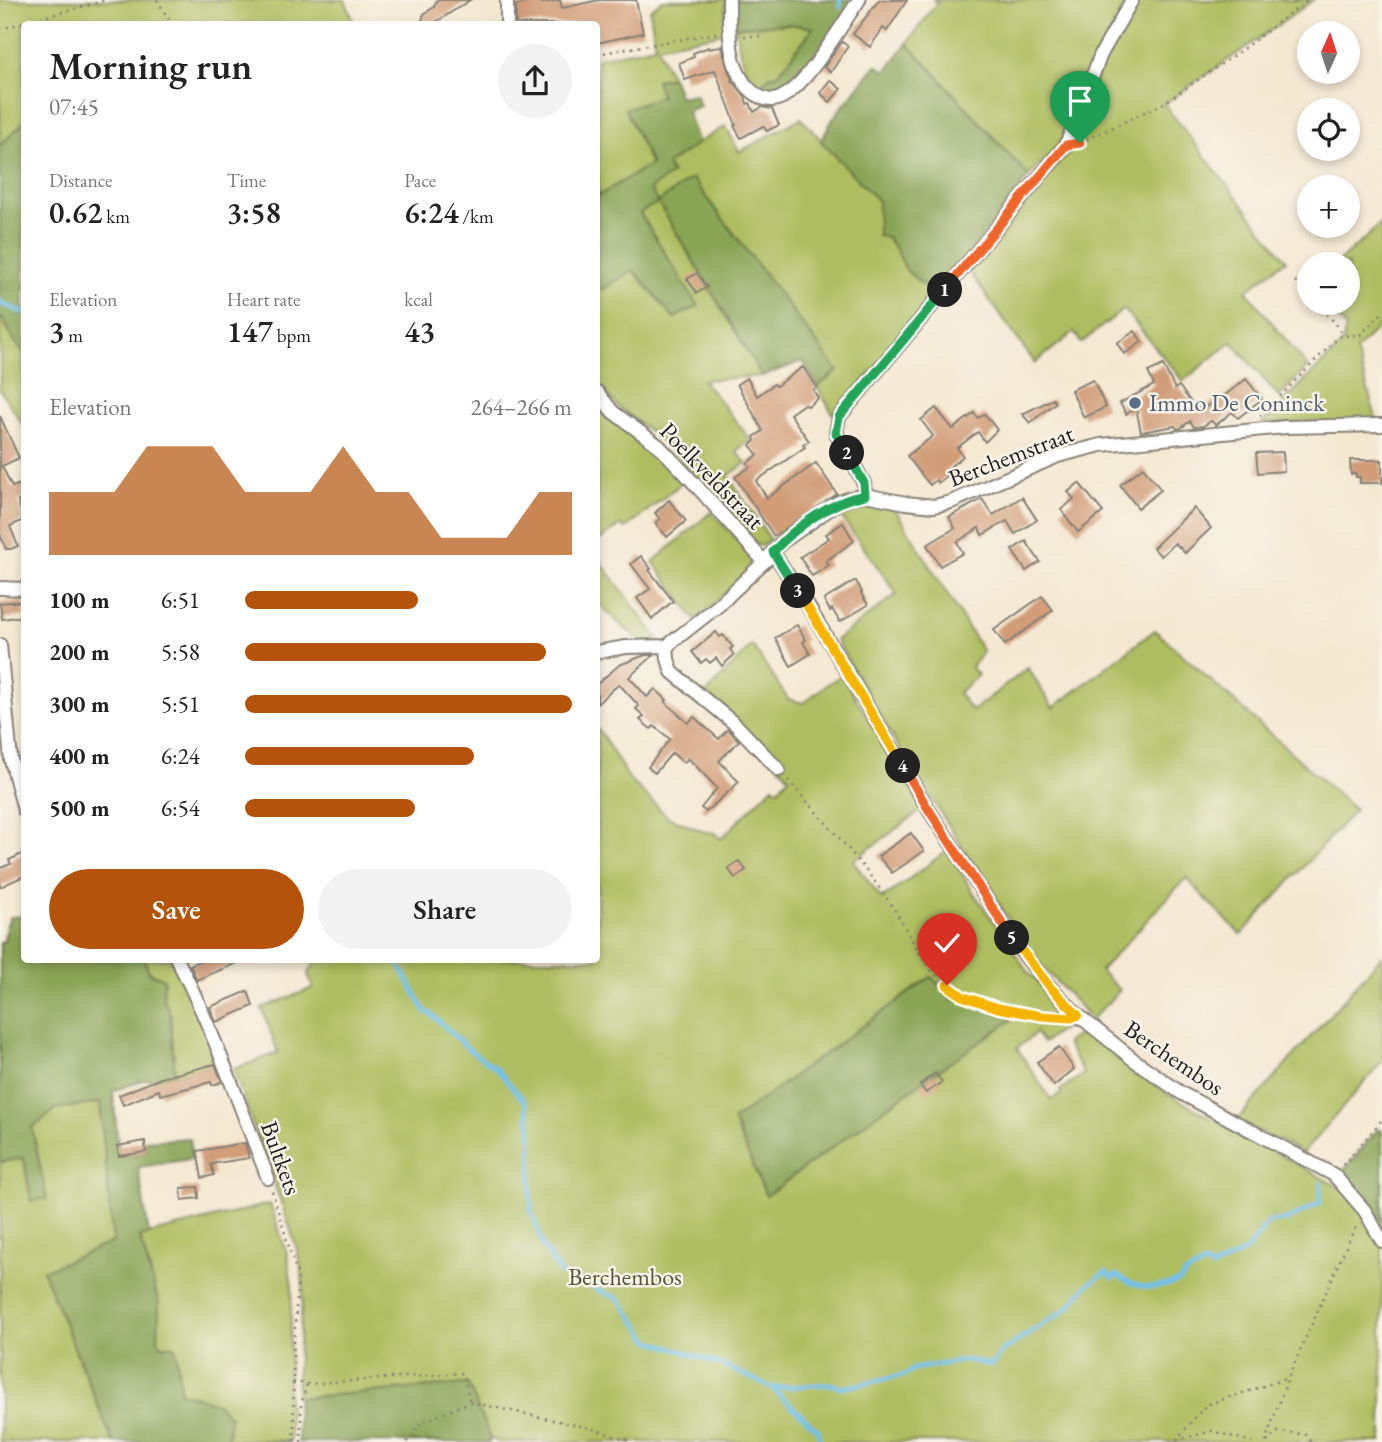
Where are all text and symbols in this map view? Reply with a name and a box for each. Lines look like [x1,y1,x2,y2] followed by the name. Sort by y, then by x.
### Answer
[1297,21,1360,84] north arrow
[1297,21,1360,315] map controls
[49,41,252,90] text: Morning run
[498,44,572,118] button: share
[1050,71,1110,143] pin
[1061,82,1099,120] icon: arrive
[49,92,99,122] text: 07:45
[1297,98,1360,161] button: locate
[49,168,112,193] text: Distance
[227,168,266,193] text: Time
[404,168,436,193] text: Pace
[1297,175,1360,238] button: +
[49,193,102,232] text: 0.62
[227,193,281,232] text: 3:58
[404,193,459,232] text: 6:24
[102,204,130,229] text: km
[459,204,494,229] text: /km
[1297,252,1360,315] button: −
[928,272,962,308] pin: 1
[939,277,950,302] text: 1
[49,287,117,312] text: Elevation
[227,287,300,312] text: Heart rate
[404,287,433,312] text: kcal
[49,312,64,351] text: 3
[227,312,273,351] text: 147
[404,312,435,351] text: 43
[64,323,83,348] text: m
[273,323,311,348] text: bpm
[1149,387,1325,418] place label: Immo De Coninck
[49,392,132,422] text: Elevation
[471,392,572,422] text: 264–266 m
[1127,395,1143,411] marker: Immo De Coninck
[653,415,772,536] street label: Poelkveldstraat
[944,417,1078,494] street label: Berchemstraat
[830,435,864,470] pin: 2
[841,440,852,465] text: 2
[780,574,816,608] pin: 3
[792,578,803,603] text: 3
[49,585,110,615] text: 100 m
[161,585,200,615] text: 6:51
[49,637,110,667] text: 200 m
[161,637,200,667] text: 5:58
[49,689,110,719] text: 300 m
[161,689,200,719] text: 5:51
[49,741,110,771] text: 400 m
[161,741,200,771] text: 6:24
[886,748,920,784] pin: 4
[897,753,908,778] text: 4
[49,793,110,823] text: 500 m
[161,793,200,823] text: 6:54
[49,869,304,949] button: Save
[318,869,572,949] button: Share
[917,913,977,985] pin
[995,920,1030,956] pin: 5
[928,924,966,962] icon: check
[1006,925,1017,950] text: 5
[1119,1013,1230,1102] street label: Berchembos
[254,1117,309,1199] street label: Bultkets
[568,1261,682,1292] park label: Berchembos

